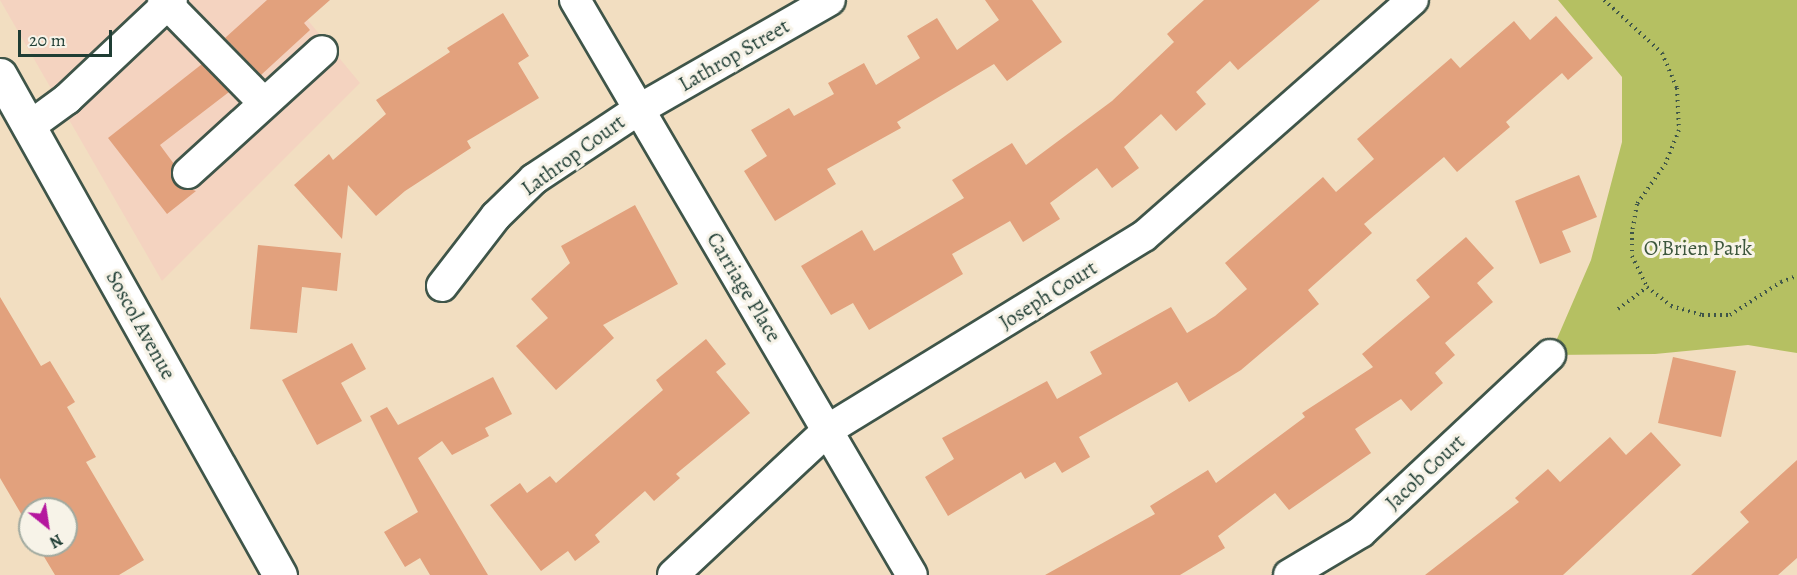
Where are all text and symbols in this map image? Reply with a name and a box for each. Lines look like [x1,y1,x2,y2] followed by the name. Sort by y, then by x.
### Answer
[674,13,794,97] street label: Lathrop Street
[21,18,116,56] scale bar
[29,28,66,52] text: 20 m
[516,109,630,201] street label: Lathrop Court
[701,228,787,346] street label: Carriage Place
[1644,235,1752,261] park label: O'Brien Park
[995,255,1101,335] street label: Joseph Court
[101,266,181,384] street label: Soscol Avenue
[1380,429,1470,515] street label: Jacob Court
[18,497,78,557] north arrow
[45,528,67,553] text: N

